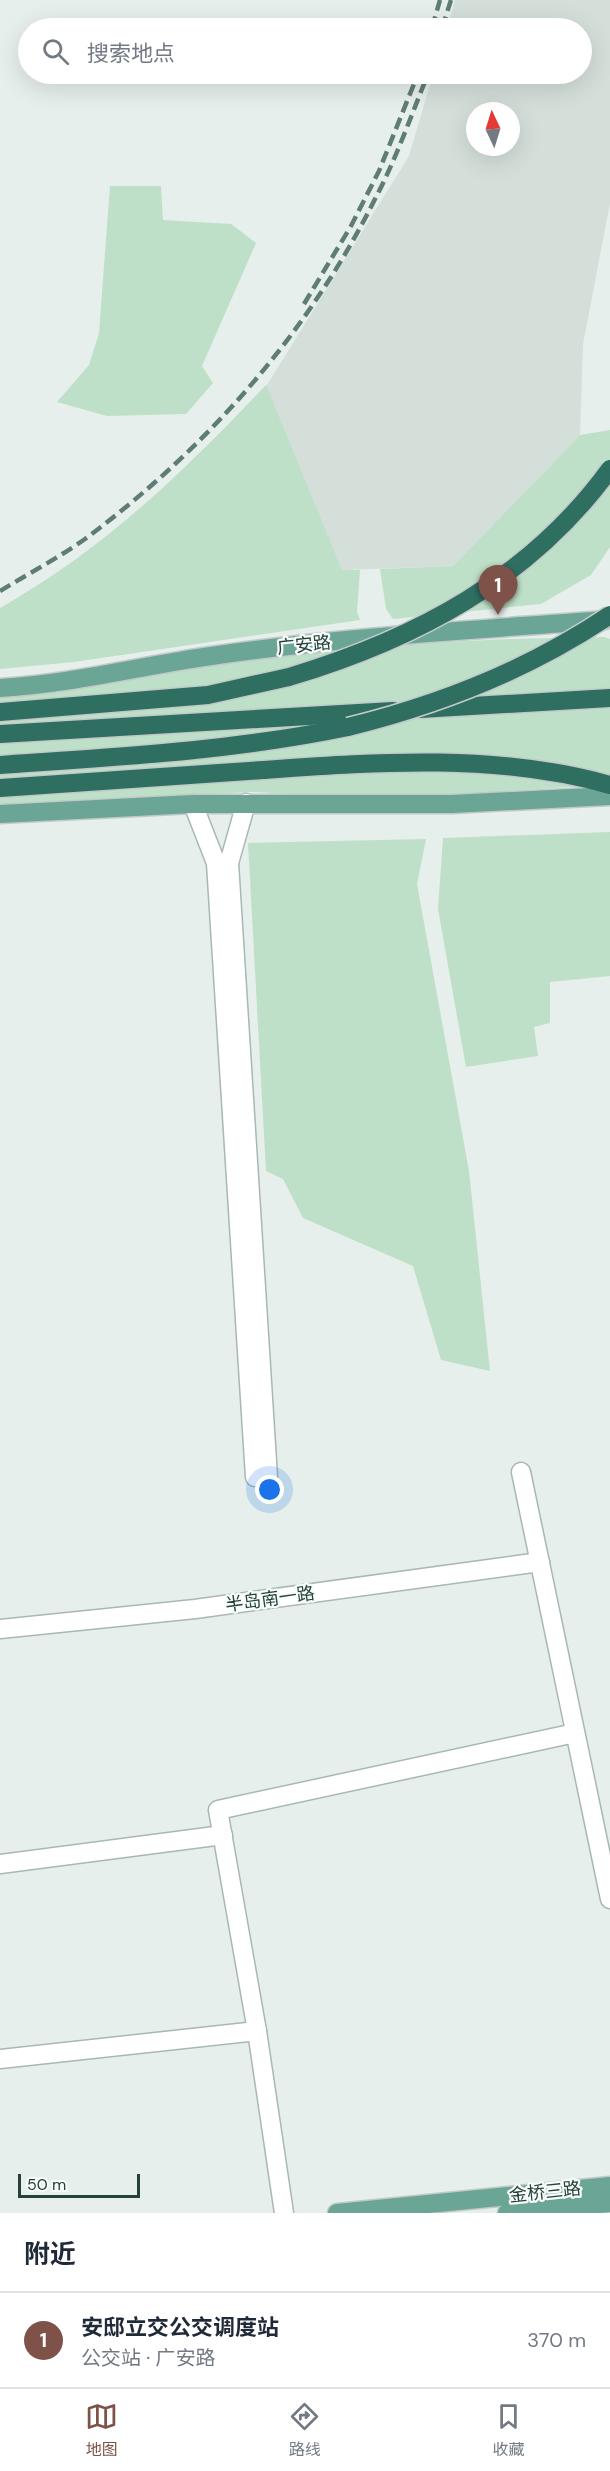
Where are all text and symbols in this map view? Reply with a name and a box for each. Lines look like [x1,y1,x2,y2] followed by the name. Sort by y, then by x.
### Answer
[18,18,592,84] search box
[39,35,72,68] icon: search
[87,39,175,68] text: 搜索地点
[466,102,520,156] north arrow
[478,566,518,615] pin: 1
[276,630,332,660] street label: 广安路
[255,1475,284,1504] your location
[224,1581,316,1617] street label: 半岛南一路
[18,2171,140,2198] scale bar
[27,2174,66,2195] text: 50 m
[508,2176,582,2208] street label: 金桥三路
[24,2237,76,2271] text: 附近
[81,2313,279,2342] text: 安邸立交公交调度站
[40,2327,47,2353] text: 1
[527,2327,586,2353] text: 370 m
[81,2345,216,2371] text: 公交站 · 广安路
[85,2400,118,2460] tab: 地图
[288,2400,321,2460] tab: 路线
[492,2400,525,2460] tab: 收藏

